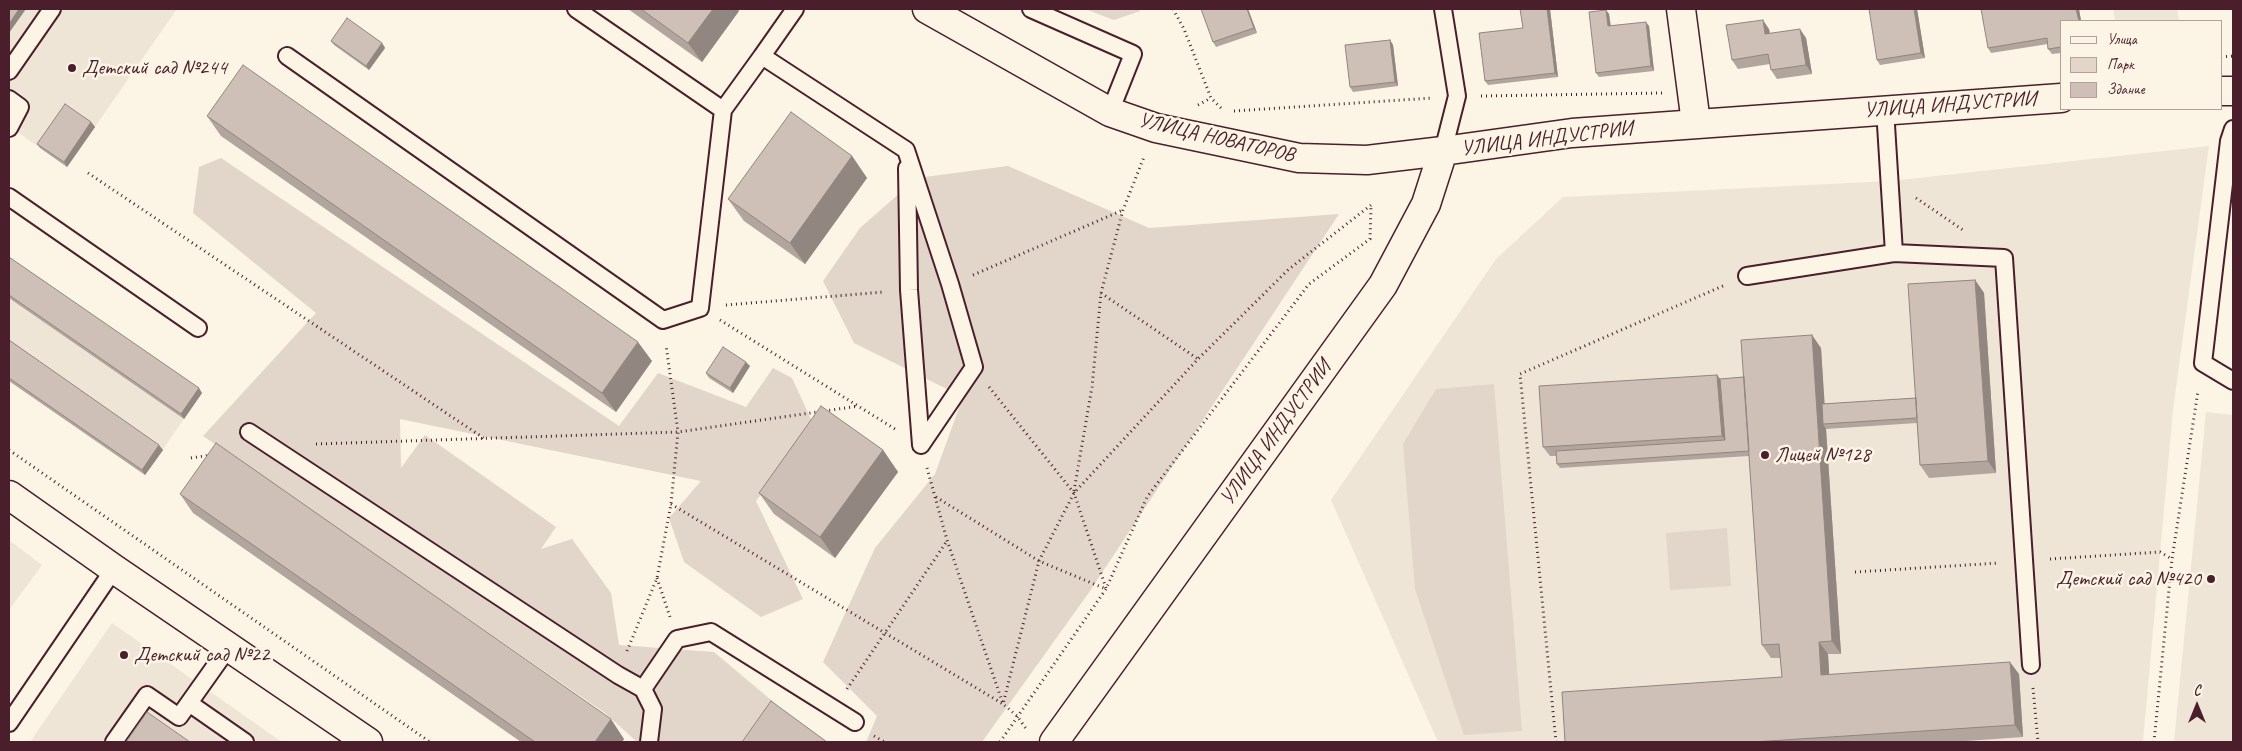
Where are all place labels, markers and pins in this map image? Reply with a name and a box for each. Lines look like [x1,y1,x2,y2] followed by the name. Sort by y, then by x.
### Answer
[82,55,227,81] place label: Детский сад №244
[66,62,78,74] marker: Детский сад №244
[1775,442,1871,468] place label: Лицей №128
[1759,449,1771,461] marker: Лицей №128
[2056,566,2201,592] place label: Детский сад №420
[2205,573,2217,585] marker: Детский сад №420
[134,642,269,668] place label: Детский сад №22
[118,649,130,661] marker: Детский сад №22

